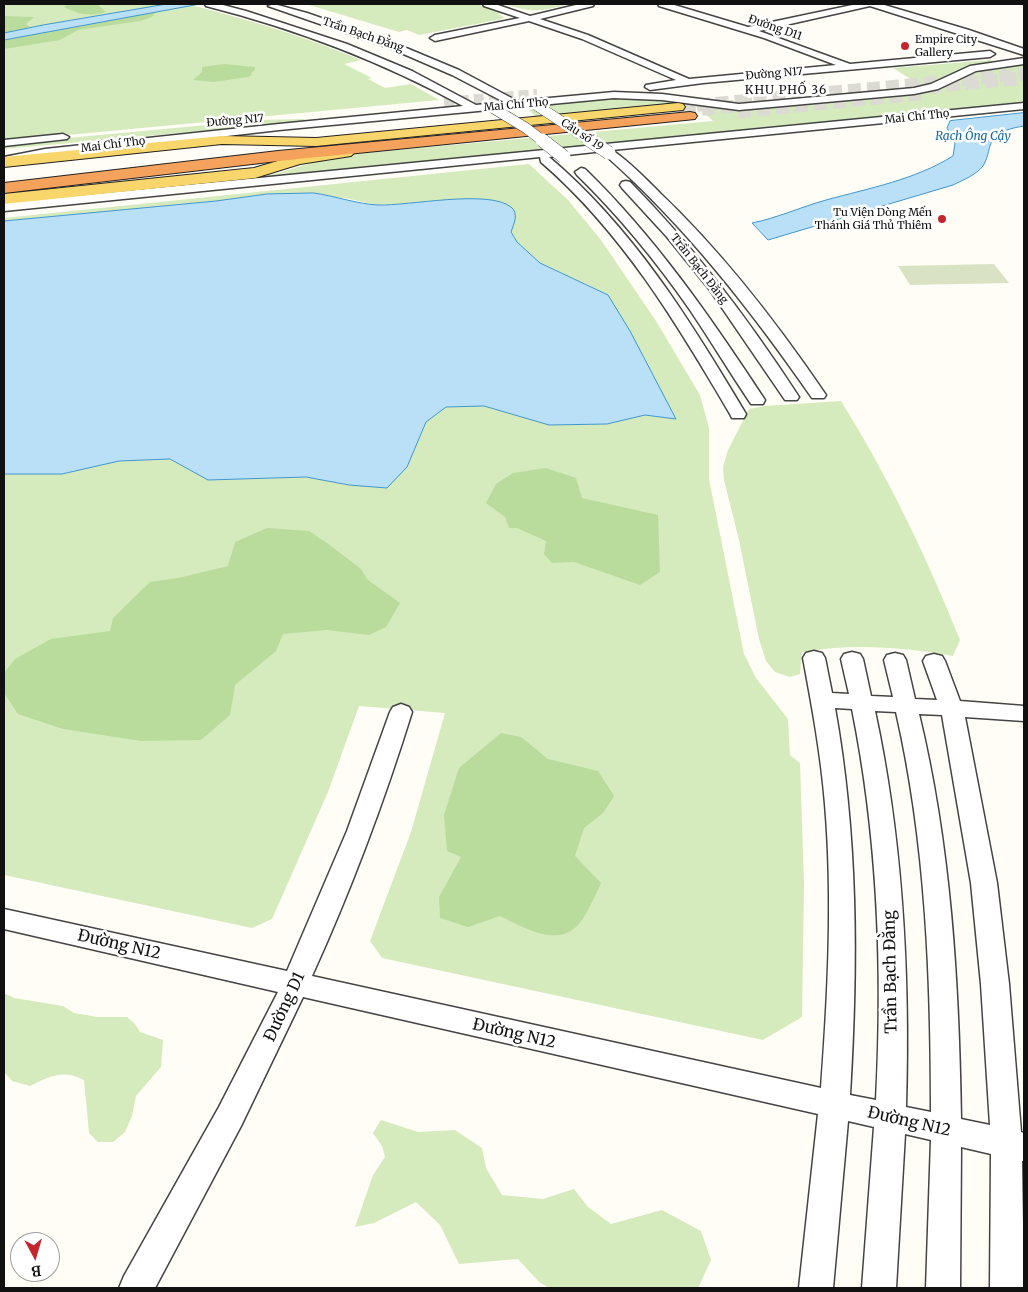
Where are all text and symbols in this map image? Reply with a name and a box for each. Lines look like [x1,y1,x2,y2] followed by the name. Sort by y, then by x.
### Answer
[746,13,804,43] street label: Đường D11
[321,15,405,55] street label: Trần Bạch Đằng
[915,33,977,59] place label: Empire City Gallery
[899,40,911,52] marker: Empire City Gallery
[745,65,803,83] street label: Đường N17
[743,84,829,98] district label: KHU PHỐ 36
[483,96,549,114] street label: Mai Chí Thọ
[884,107,950,127] street label: Mai Chí Thọ
[206,112,264,130] street label: Đường N17
[558,116,606,154] street label: Cầu số 19
[935,130,1011,144] water label: Rạch Ông Cậy
[80,134,146,156] street label: Mai Chí Thọ
[815,206,932,232] place label: Tu Viện Dòng Mến Thánh Giá Thủ Thiêm
[936,213,948,225] marker: Tu Viện Dòng Mến Thánh Giá Thủ Thiêm
[668,231,730,307] street label: Trần Bạch Đằng
[880,910,902,1034] street label: Trần Bạch Đằng
[76,926,162,964] street label: Đường N12
[261,969,309,1045] street label: Đường D1
[471,1015,557,1053] street label: Đường N12
[866,1103,952,1141] street label: Đường N12
[10,1232,60,1282] north arrow
[31,1261,42,1280] text: B

